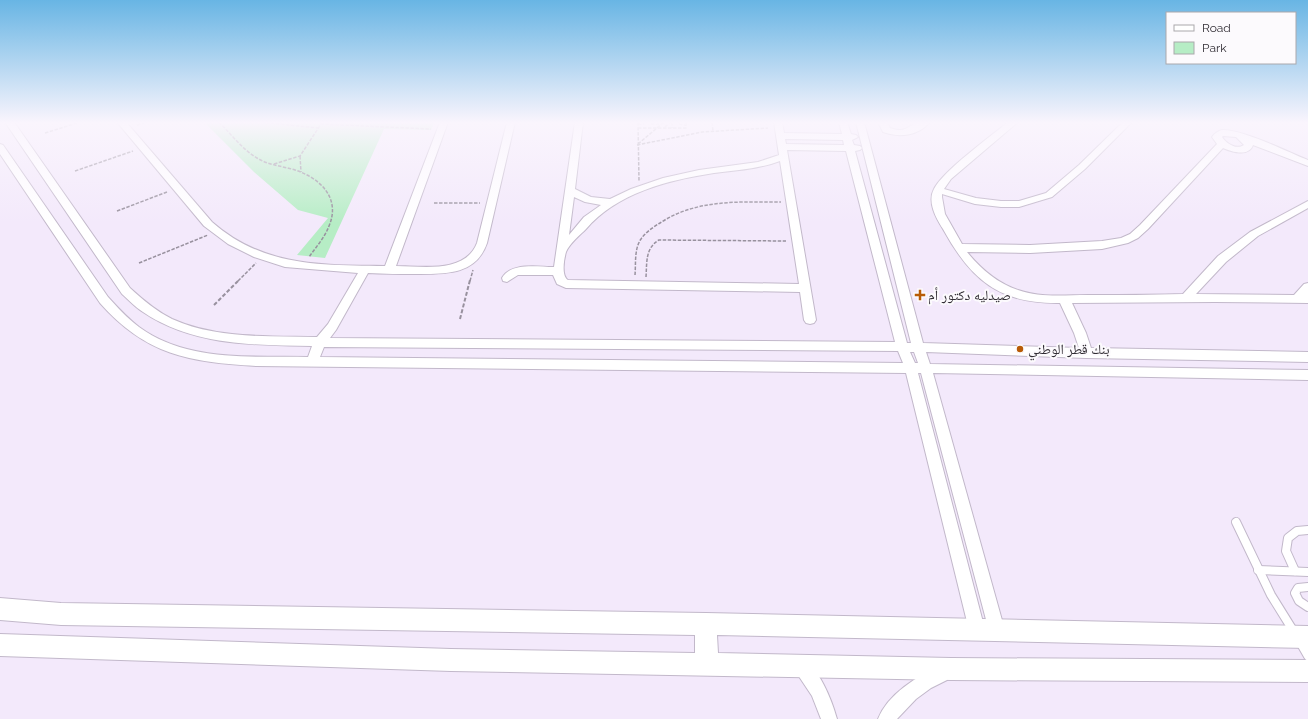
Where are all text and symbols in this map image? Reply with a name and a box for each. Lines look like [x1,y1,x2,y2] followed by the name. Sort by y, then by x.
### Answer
[1166,12,1296,64] legend
[1202,21,1231,35] text: Road
[1202,41,1227,55] text: Park
[928,287,1011,305] place label: صيدليه دكتور أم
[915,290,925,300] marker: صيدليه دكتور أم
[1028,341,1110,361] place label: بنك قطر الوطني
[1015,344,1025,354] marker: بنك قطر الوطني

